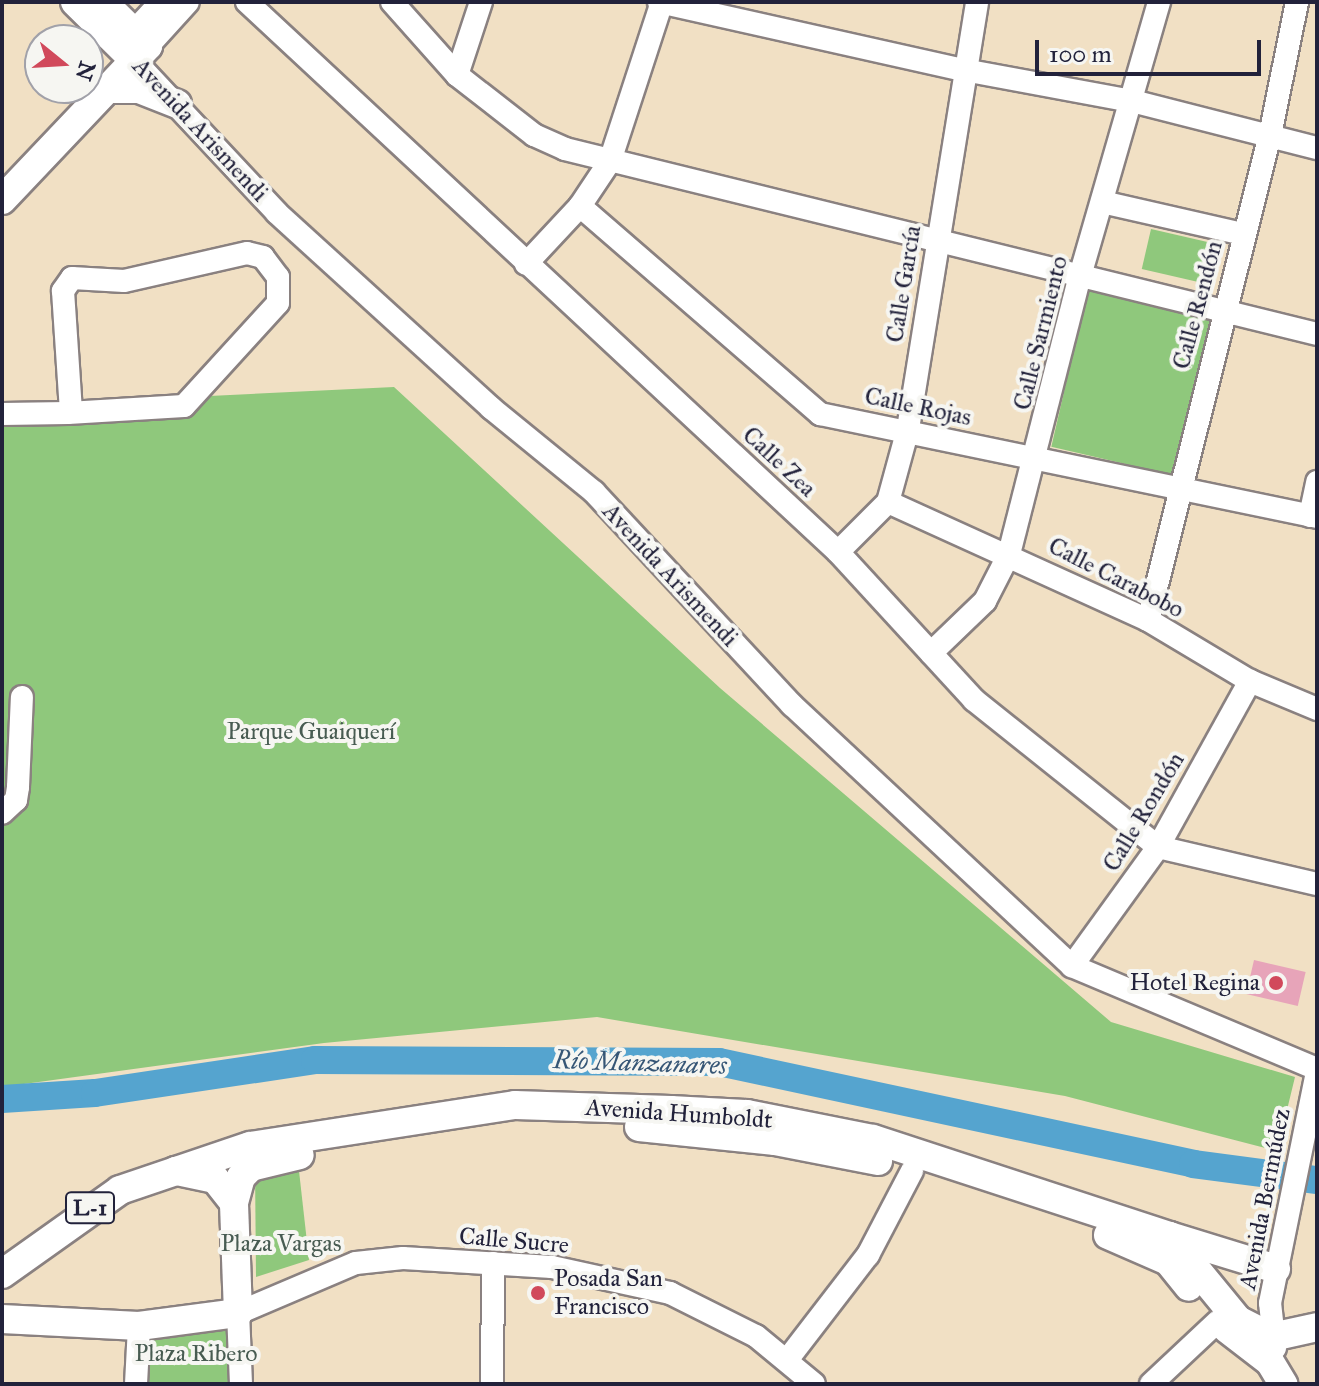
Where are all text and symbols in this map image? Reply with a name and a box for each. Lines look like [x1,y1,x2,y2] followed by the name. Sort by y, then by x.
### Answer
[24,24,104,104] north arrow
[1039,24,1265,74] scale bar
[1049,39,1112,69] text: 100 m
[126,52,274,208] street label: Avenida Arismendi
[70,58,101,84] text: N
[881,223,927,345] street label: Calle García
[1167,238,1229,372] street label: Calle Rendón
[1008,253,1074,413] street label: Calle Sarmiento
[862,382,974,432] street label: Calle Rojas
[736,421,822,503] street label: Calle Zea
[596,497,744,653] street label: Avenida Arismendi
[1044,532,1188,624] street label: Calle Carabobo
[227,718,395,746] park label: Parque Guaiquerí
[1097,747,1191,877] street label: Calle Rondón
[1129,969,1260,997] place label: Hotel Regina
[1267,974,1285,992] marker: Hotel Regina
[553,1044,727,1082] water label: Río Manzanares
[585,1093,773,1135] street label: Avenida Humboldt
[1233,1106,1297,1292] street label: Avenida Bermúdez
[64,1190,116,1226] road number: L-1
[458,1222,570,1260] street label: Calle Sucre
[221,1230,341,1258] park label: Plaza Vargas
[554,1265,663,1321] place label: Posada San Francisco
[529,1284,547,1302] marker: Posada San Francisco
[135,1340,257,1368] park label: Plaza Ribero

